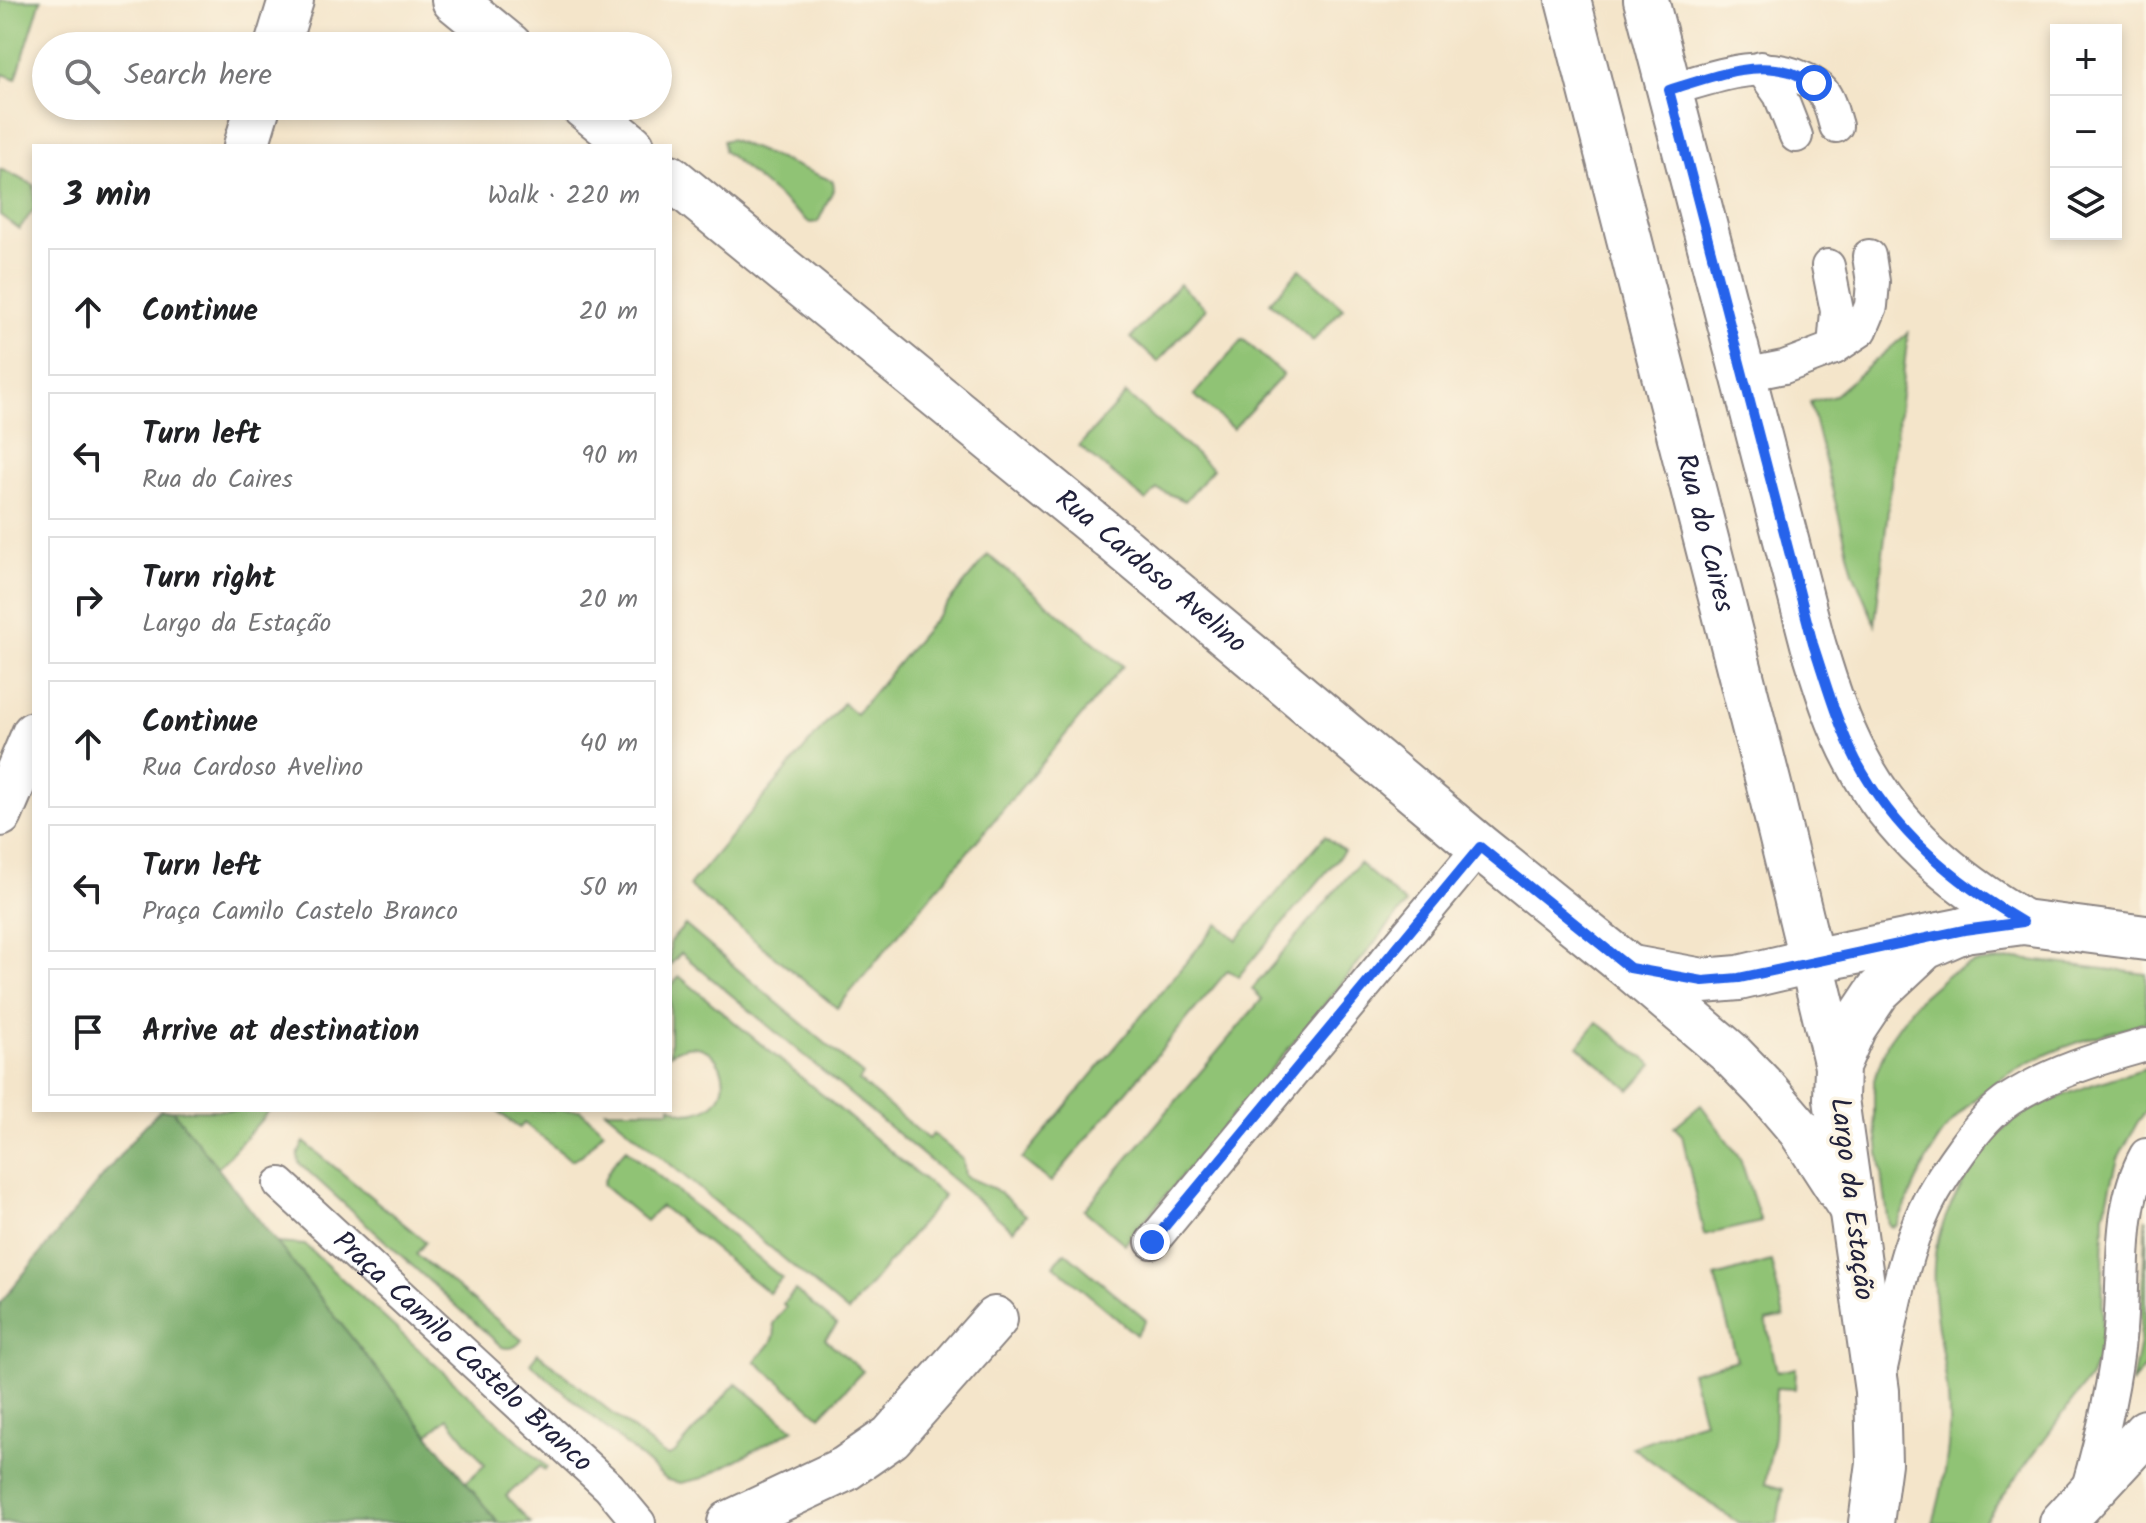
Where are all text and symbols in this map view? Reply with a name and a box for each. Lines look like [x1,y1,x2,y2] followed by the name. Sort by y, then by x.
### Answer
[2050,24,2122,240] map controls
[2050,24,2122,96] button: +
[32,32,672,120] search box
[124,52,272,100] text: Search here
[60,54,104,98] icon: search
[1796,65,1832,101] route start
[2050,96,2122,168] button: −
[2050,168,2122,240] button: layers
[64,169,151,223] text: 3 min
[488,175,640,217] text: Walk · 220 m
[142,288,258,336] text: Continue
[66,290,110,334] icon: ahead
[579,291,638,333] text: 20 m
[142,411,261,459] text: Turn left
[66,434,110,478] icon: left
[581,435,638,477] text: 90 m
[1662,449,1746,617] street label: Rua do Caires
[142,459,293,501] text: Rua do Caires
[1045,478,1257,665] street label: Rua Cardoso Avelino
[142,555,275,603] text: Turn right
[66,578,110,622] icon: right
[579,579,638,621] text: 20 m
[142,603,331,645] text: Largo da Estação
[142,699,258,747] text: Continue
[66,722,110,766] icon: ahead
[580,723,638,765] text: 40 m
[142,747,363,789] text: Rua Cardoso Avelino
[142,843,261,891] text: Turn left
[66,866,110,910] icon: left
[580,867,638,909] text: 50 m
[142,891,458,933] text: Praça Camilo Castelo Branco
[142,1008,419,1056] text: Arrive at destination
[66,1010,110,1054] icon: arrive
[1816,1095,1886,1303] street label: Largo da Estação
[322,1220,603,1484] street label: Praça Camilo Castelo Branco
[1134,1224,1170,1260] route end

